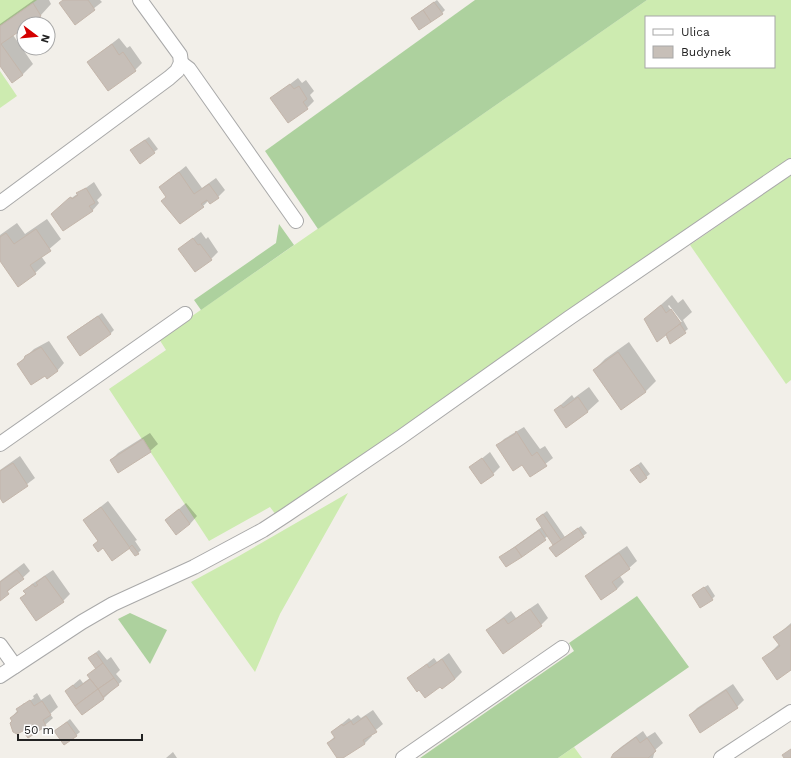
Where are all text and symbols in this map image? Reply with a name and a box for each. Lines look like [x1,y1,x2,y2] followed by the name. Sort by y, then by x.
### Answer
[16,16,56,56] north arrow
[645,16,775,68] legend
[681,25,710,39] text: Ulica
[38,33,53,44] text: N
[681,45,731,59] text: Budynek
[18,716,142,742] scale bar
[24,723,54,737] text: 50 m

